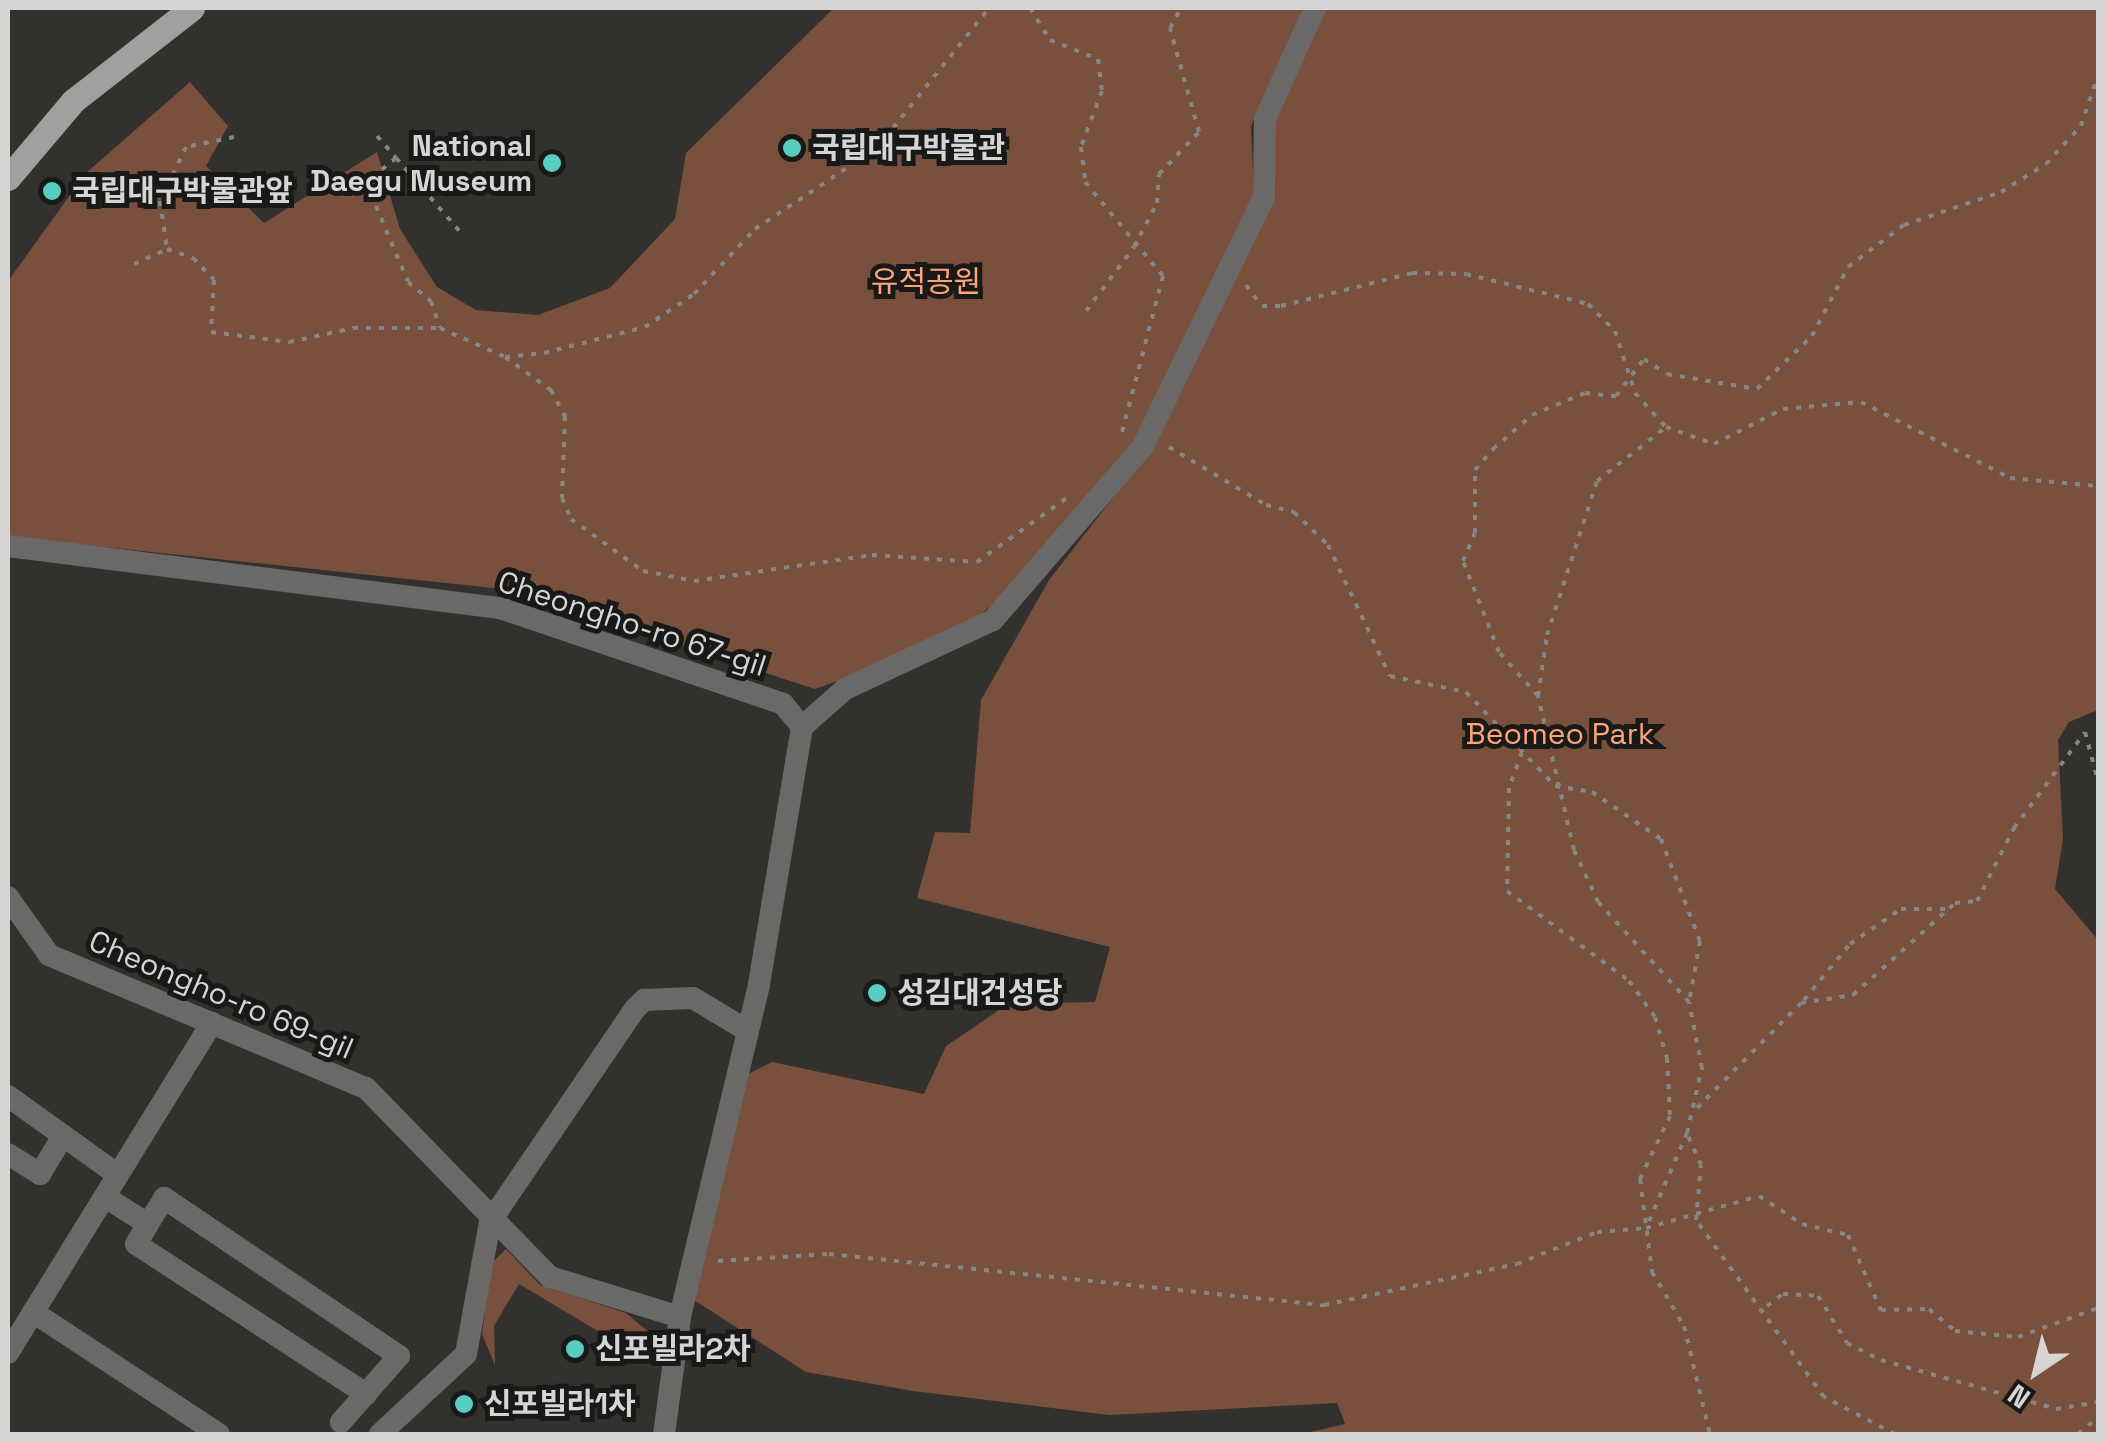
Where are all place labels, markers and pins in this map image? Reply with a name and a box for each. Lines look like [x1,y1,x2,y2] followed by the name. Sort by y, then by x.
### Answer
[310,128,532,198] place label: National Daegu Museum
[812,130,1005,166] place label: 국립대구박물관
[781,137,803,159] marker: 국립대구박물관
[541,152,563,174] marker: National Daegu Museum
[72,173,293,209] place label: 국립대구박물관앞
[41,180,63,202] marker: 국립대구박물관앞
[897,975,1063,1011] place label: 성김대건성당
[866,982,888,1004] marker: 성김대건성당
[595,1331,751,1367] place label: 신포빌라2차
[564,1338,586,1360] marker: 신포빌라2차
[484,1386,636,1422] place label: 신포빌라1차
[453,1393,475,1415] marker: 신포빌라1차

